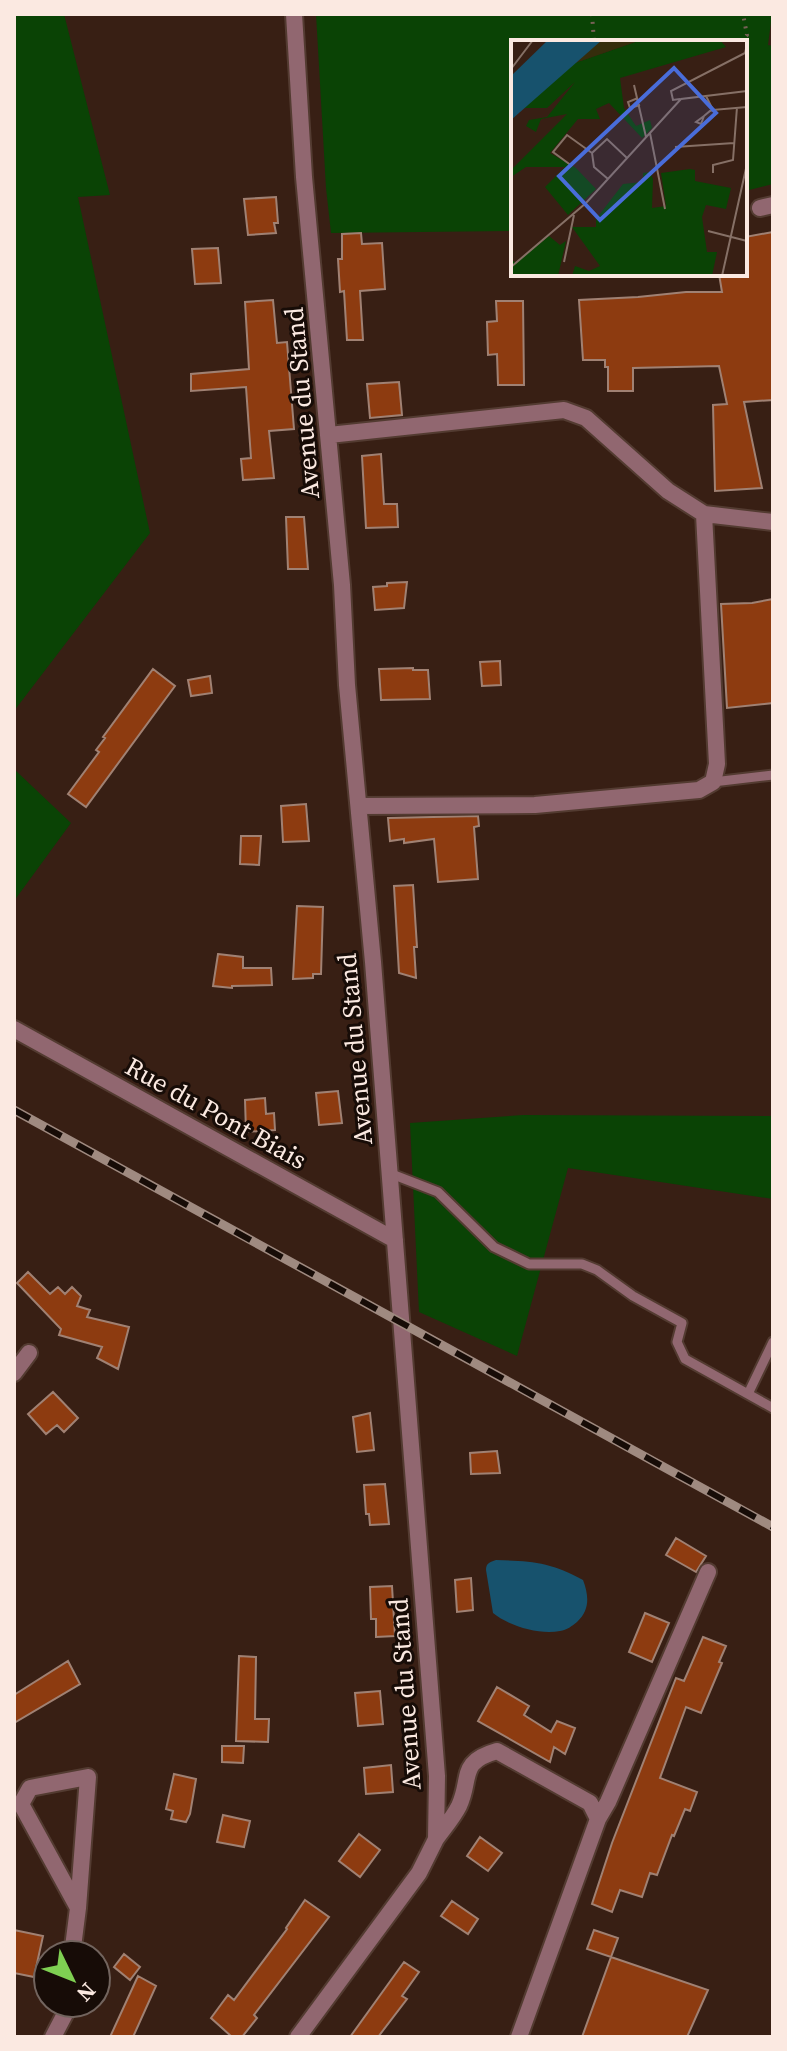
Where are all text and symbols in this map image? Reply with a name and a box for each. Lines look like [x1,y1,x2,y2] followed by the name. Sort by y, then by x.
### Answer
[511,40,747,276] inset map
[276,305,328,500] street label: Avenue du Stand
[329,951,381,1146] street label: Avenue du Stand
[119,1048,313,1178] street label: Rue du Pont Biais
[380,1597,430,1791] street label: Avenue du Stand
[32,1939,112,2019] north arrow
[70,1977,103,2009] text: N

